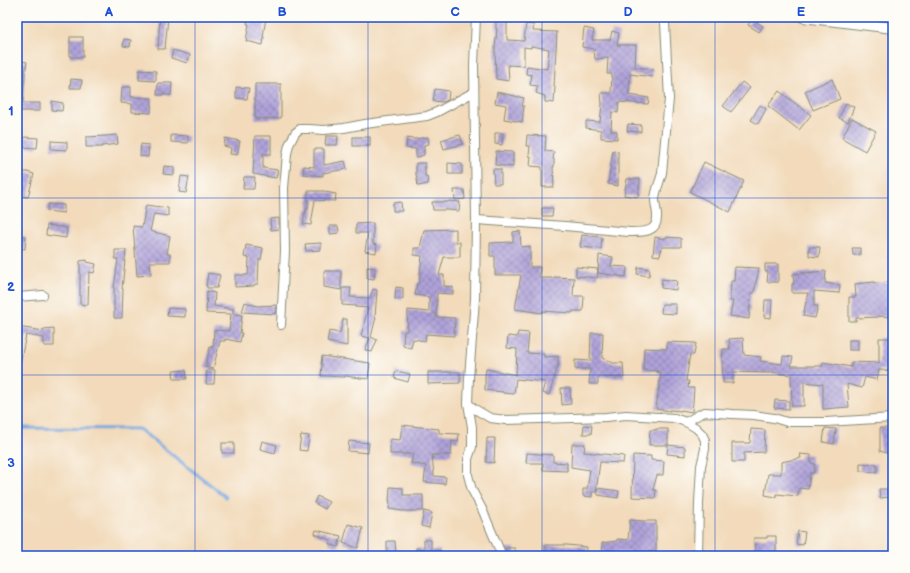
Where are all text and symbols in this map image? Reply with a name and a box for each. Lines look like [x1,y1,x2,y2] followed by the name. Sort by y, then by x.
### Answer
[104,4,113,20] text: A
[277,4,287,20] text: B
[450,4,460,20] text: C
[623,4,633,20] text: D
[797,4,806,20] text: E
[8,103,14,119] text: 1
[7,279,15,295] text: 2
[7,455,15,471] text: 3

